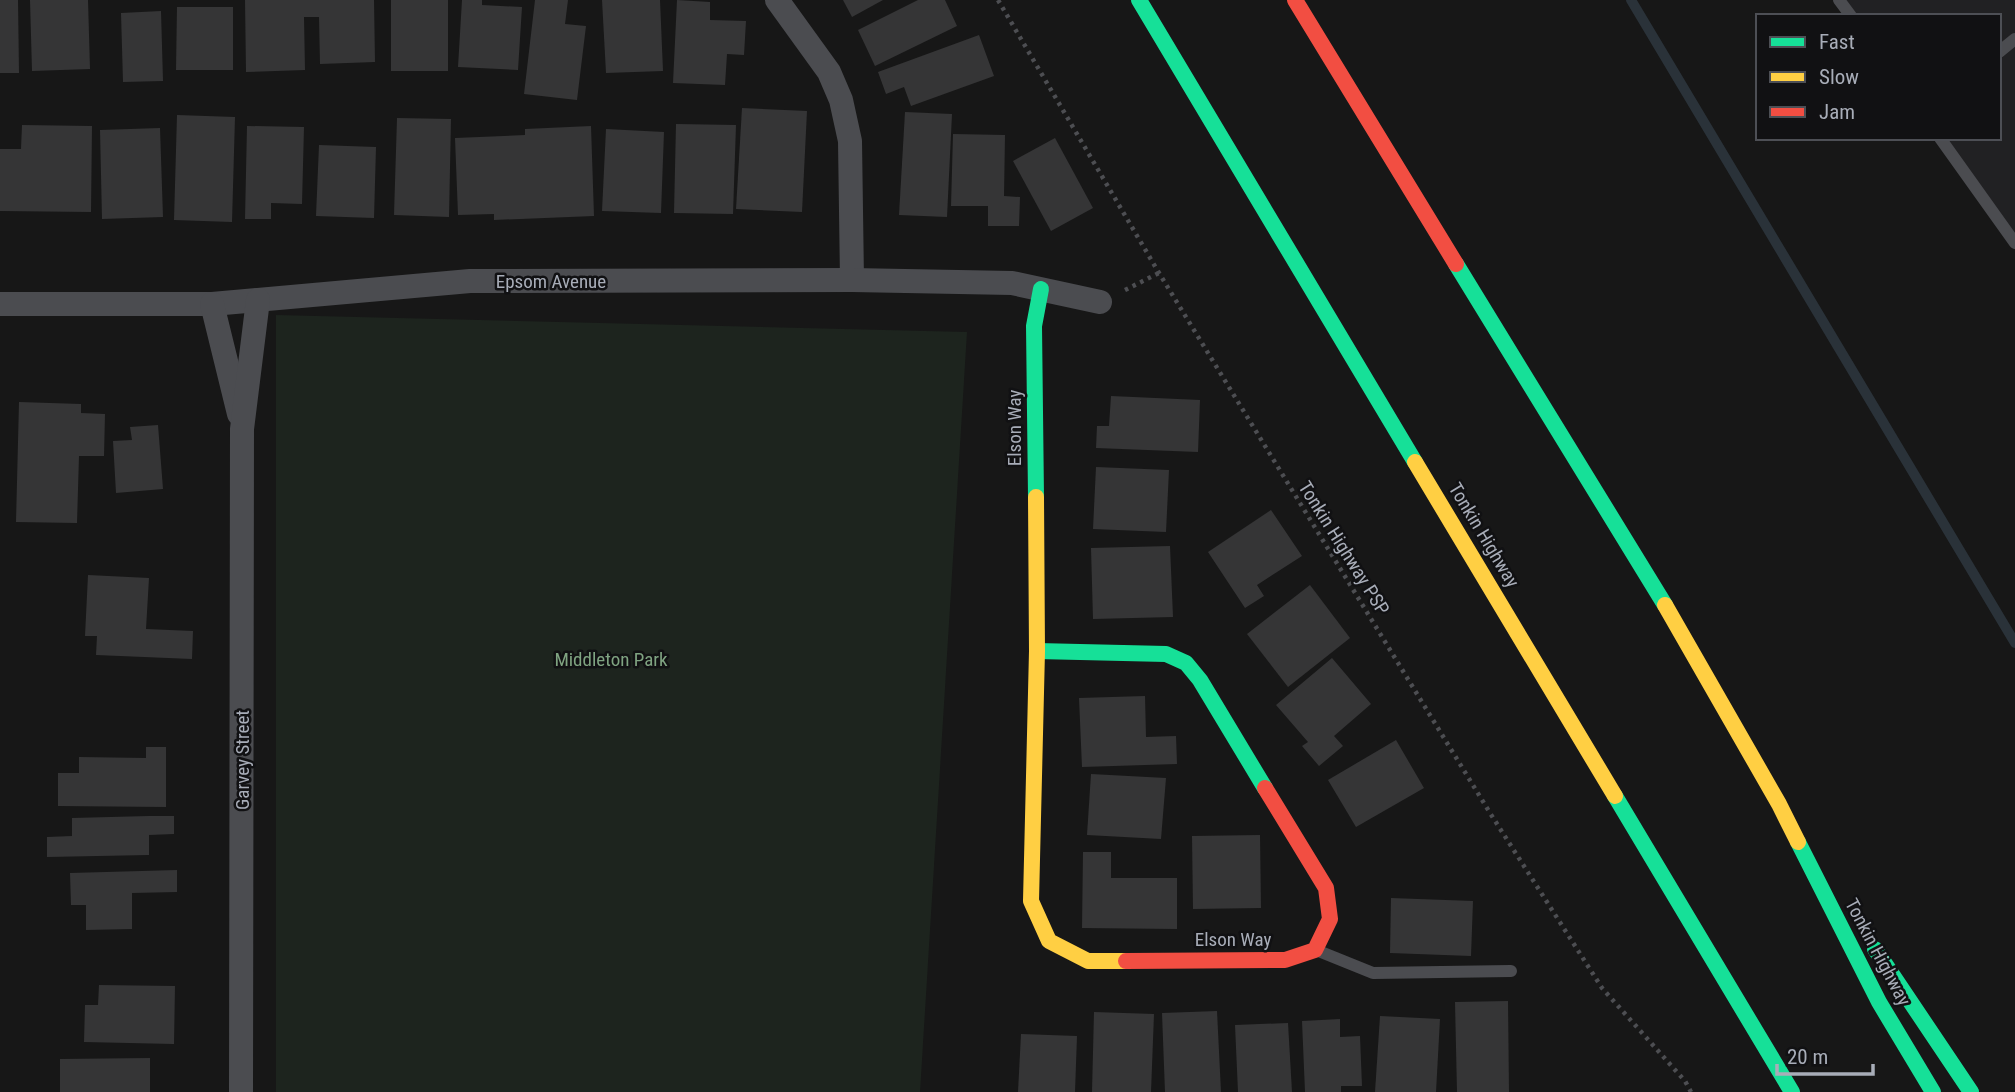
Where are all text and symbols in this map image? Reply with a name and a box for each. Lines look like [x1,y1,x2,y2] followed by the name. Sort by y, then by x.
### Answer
[1756,14,2001,140] legend
[1819,30,1855,54] text: Fast
[1819,65,1859,89] text: Slow
[1819,100,1855,124] text: Jam
[496,270,606,293] street label: Epsom Avenue
[1003,390,1026,466] street label: Elson Way
[1294,477,1394,619] street label: Tonkin Highway PSP
[1444,478,1524,592] street label: Tonkin Highway
[554,648,668,671] park label: Middleton Park
[231,710,254,810] street label: Garvey Street
[1840,894,1916,1010] street label: Tonkin Highway
[1195,928,1271,951] street label: Elson Way
[1777,1032,1873,1076] scale bar
[1787,1045,1828,1069] text: 20 m

